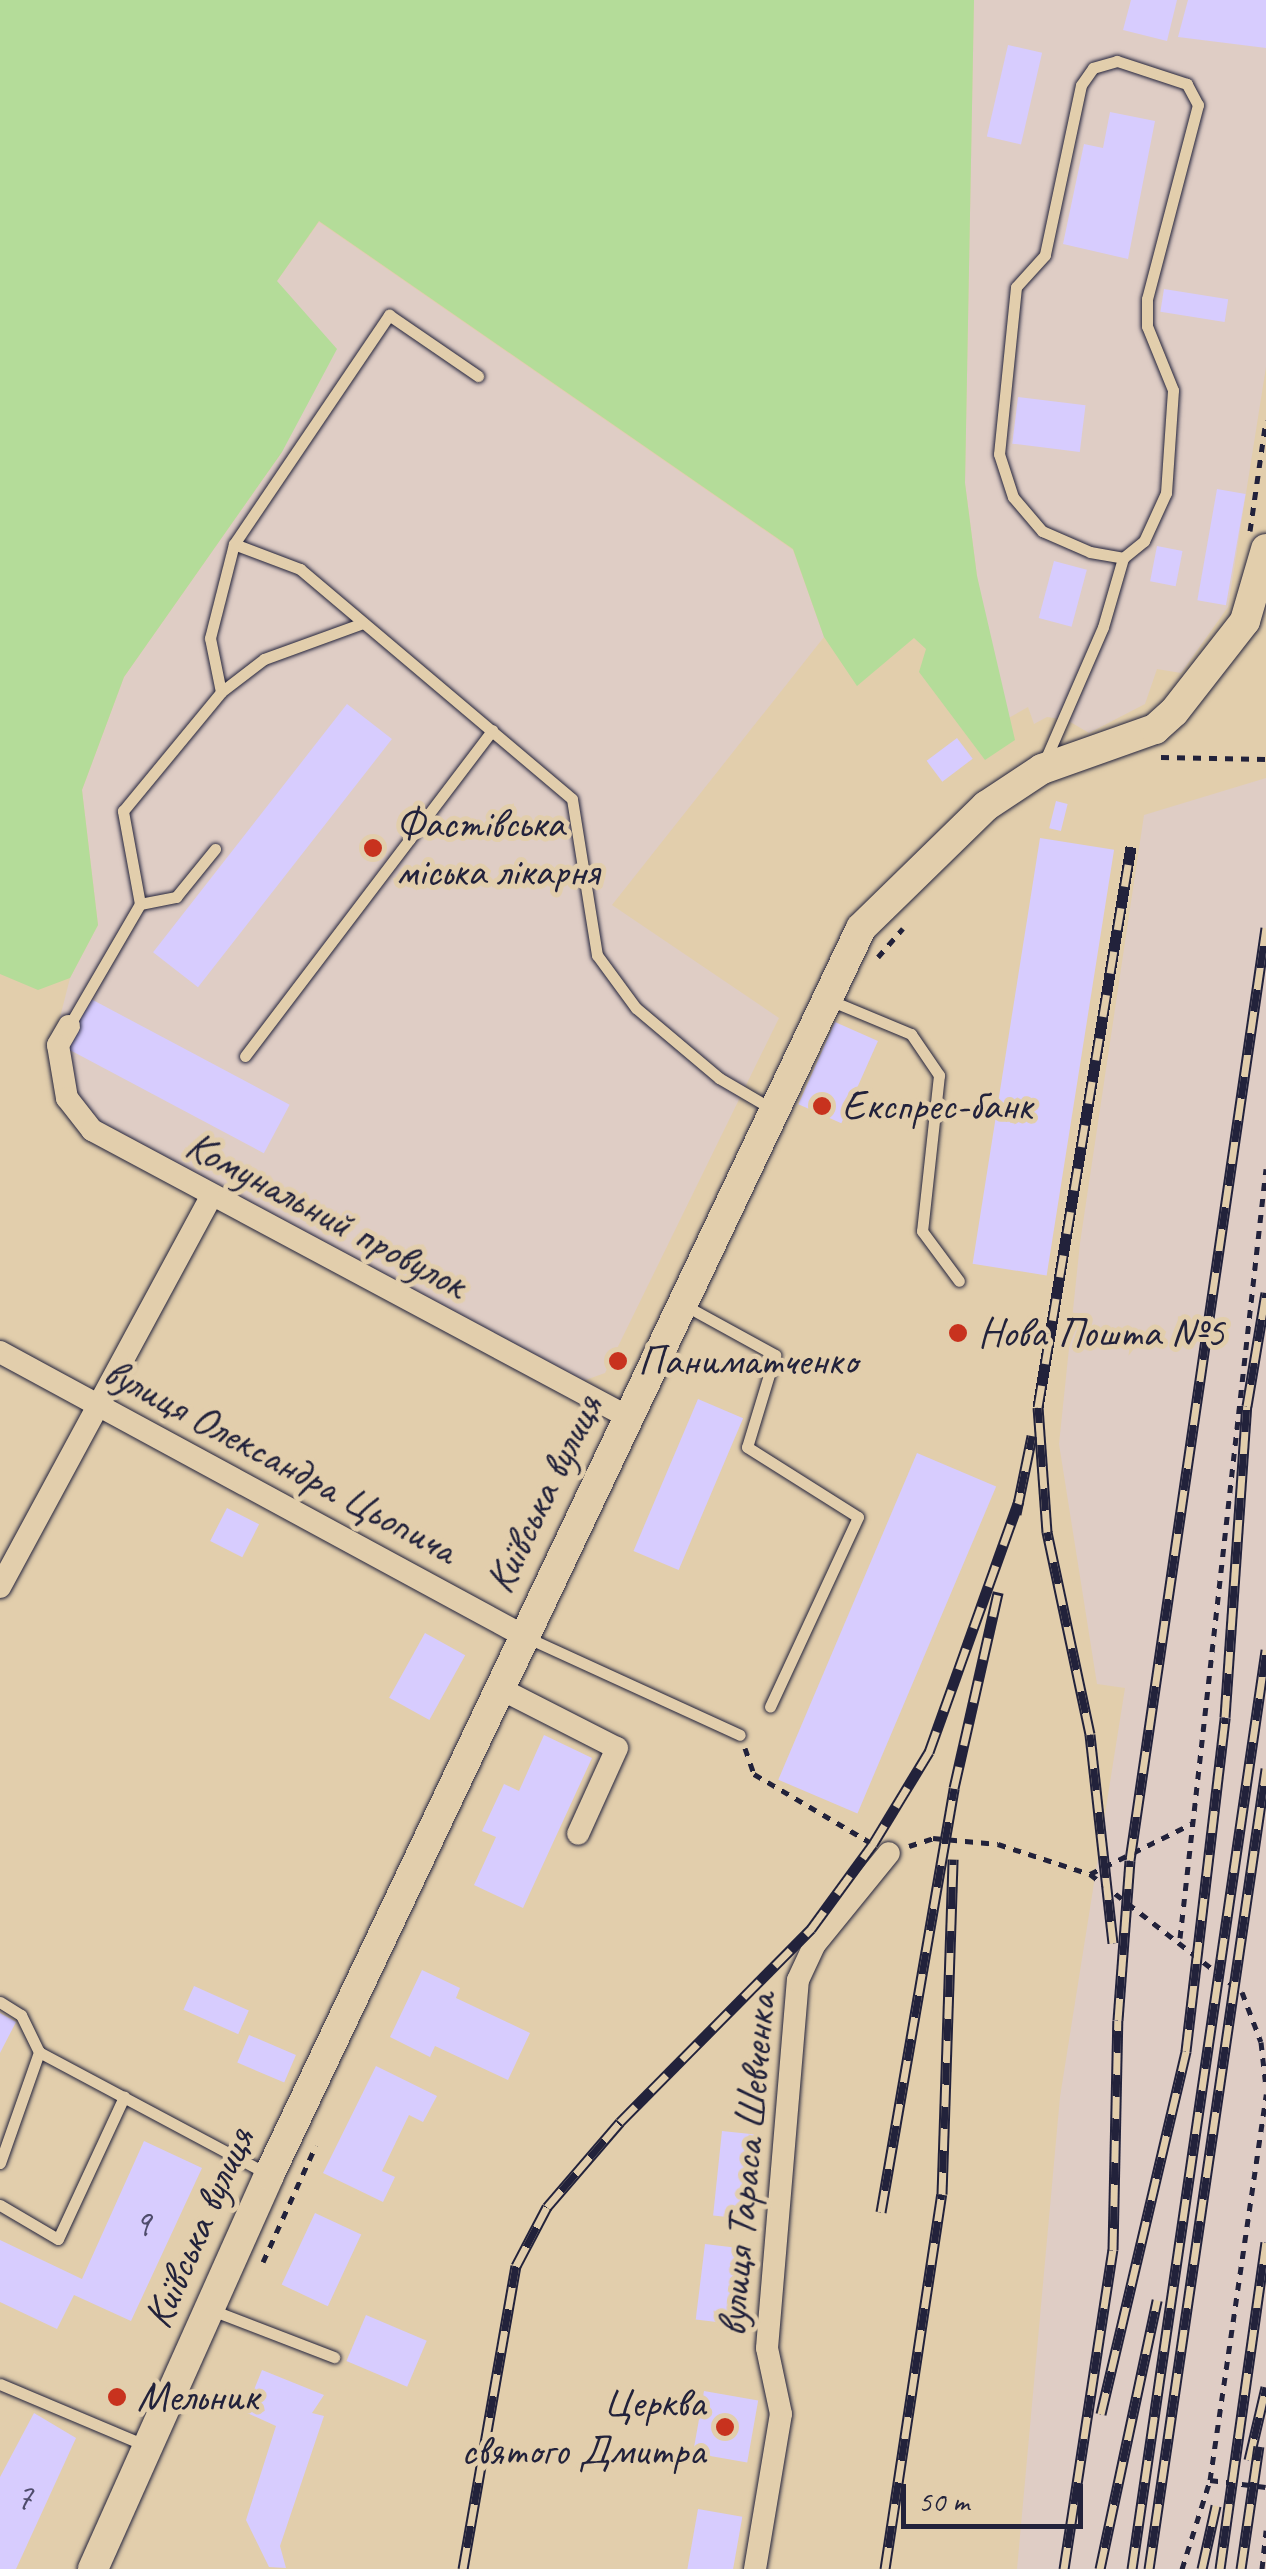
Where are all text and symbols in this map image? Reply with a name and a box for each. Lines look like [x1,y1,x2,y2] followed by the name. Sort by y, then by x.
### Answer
[396,799,599,898] place label: Фастівська міська лікарня
[360,835,386,861] marker: Фастівська міська лікарня
[842,1081,1032,1131] place label: Експрес-банк
[811,1095,833,1117] marker: Експрес-банк
[177,1120,475,1310] street label: Комунальний провулок
[978,1308,1227,1358] place label: Нова Пошта №5
[947,1322,969,1344] marker: Нова Пошта №5
[638,1336,857,1386] place label: Паниматченко
[95,1347,465,1575] street label: вулиця Олександра Цьопича
[607,1350,629,1372] marker: Паниматченко
[474,1386,614,1602] street label: Київська вулиця
[707,1991,787,2339] street label: вулиця Тараса Шевченка
[132,2119,266,2337] street label: Київська вулиця
[133,2200,151,2246] house number: 9
[137,2372,258,2422] place label: Мельник
[463,2378,705,2476] place label: Церква святого Дмитра
[106,2386,128,2408] marker: Мельник
[714,2416,736,2438] marker: Церква святого Дмитра
[906,2464,1088,2526] scale bar
[15,2474,33,2520] house number: 7
[918,2482,969,2520] text: 50 m

